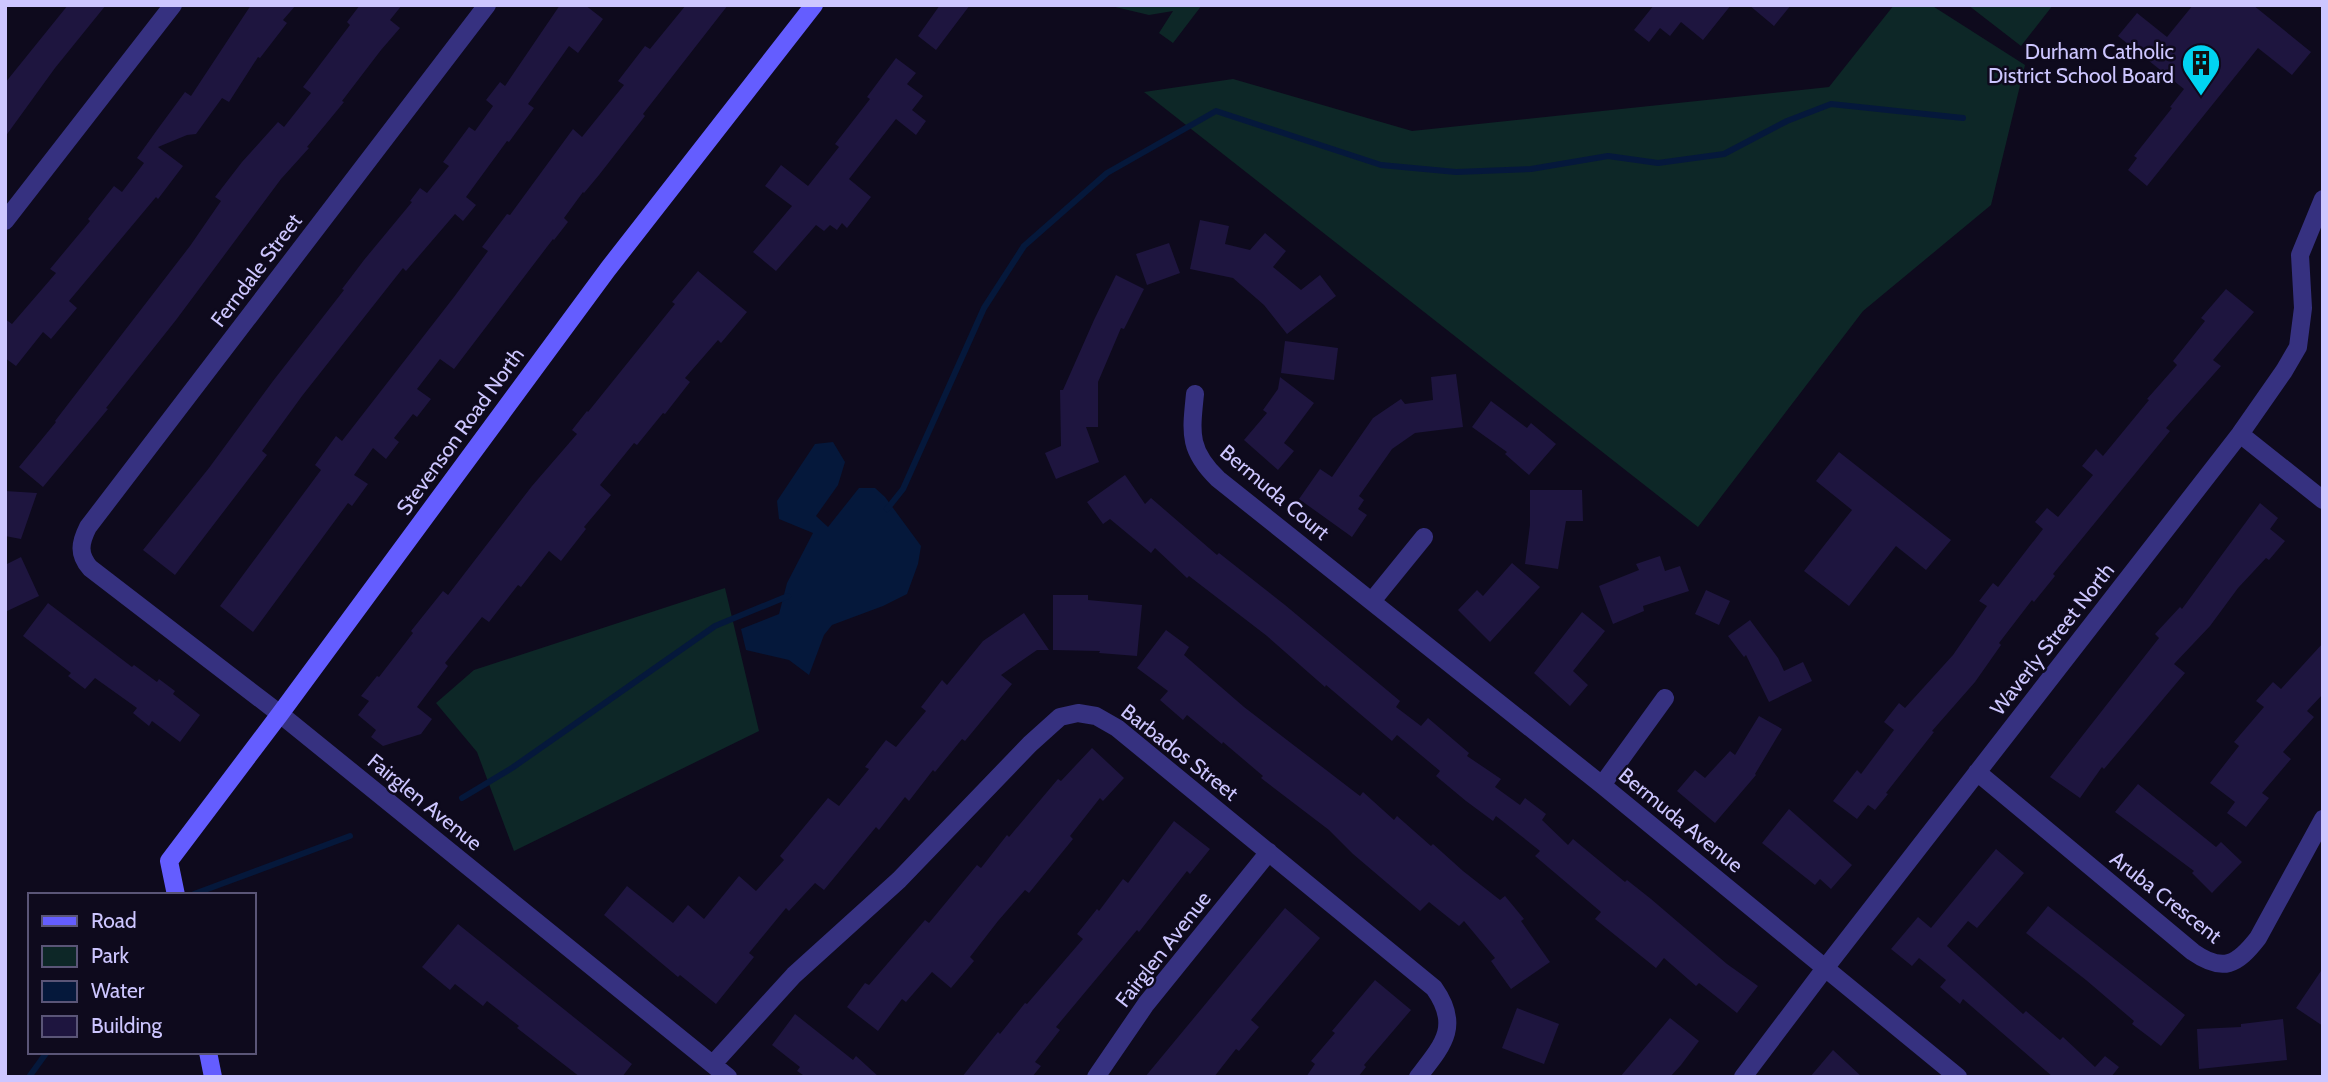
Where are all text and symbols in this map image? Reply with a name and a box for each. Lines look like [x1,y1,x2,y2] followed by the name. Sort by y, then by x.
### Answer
[1988,39,2174,88] place label: Durham Catholic District School Board
[2180,42,2222,97] building icon: Durham Catholic District School Board
[205,208,307,332] street label: Ferndale Street
[391,343,529,519] street label: Stevenson Road North
[1215,439,1335,545] street label: Bermuda Court
[1985,558,2119,720] street label: Waverly Street North
[1117,699,1243,805] street label: Barbados Street
[363,748,487,856] street label: Fairglen Avenue
[1614,762,1748,878] street label: Bermuda Avenue
[2105,846,2227,948] street label: Aruba Crescent
[1110,886,1216,1012] street label: Fairglen Avenue
[28,893,256,1054] legend
[91,908,137,933] text: Road
[91,943,129,968] text: Park
[91,978,145,1003] text: Water
[91,1013,163,1038] text: Building

